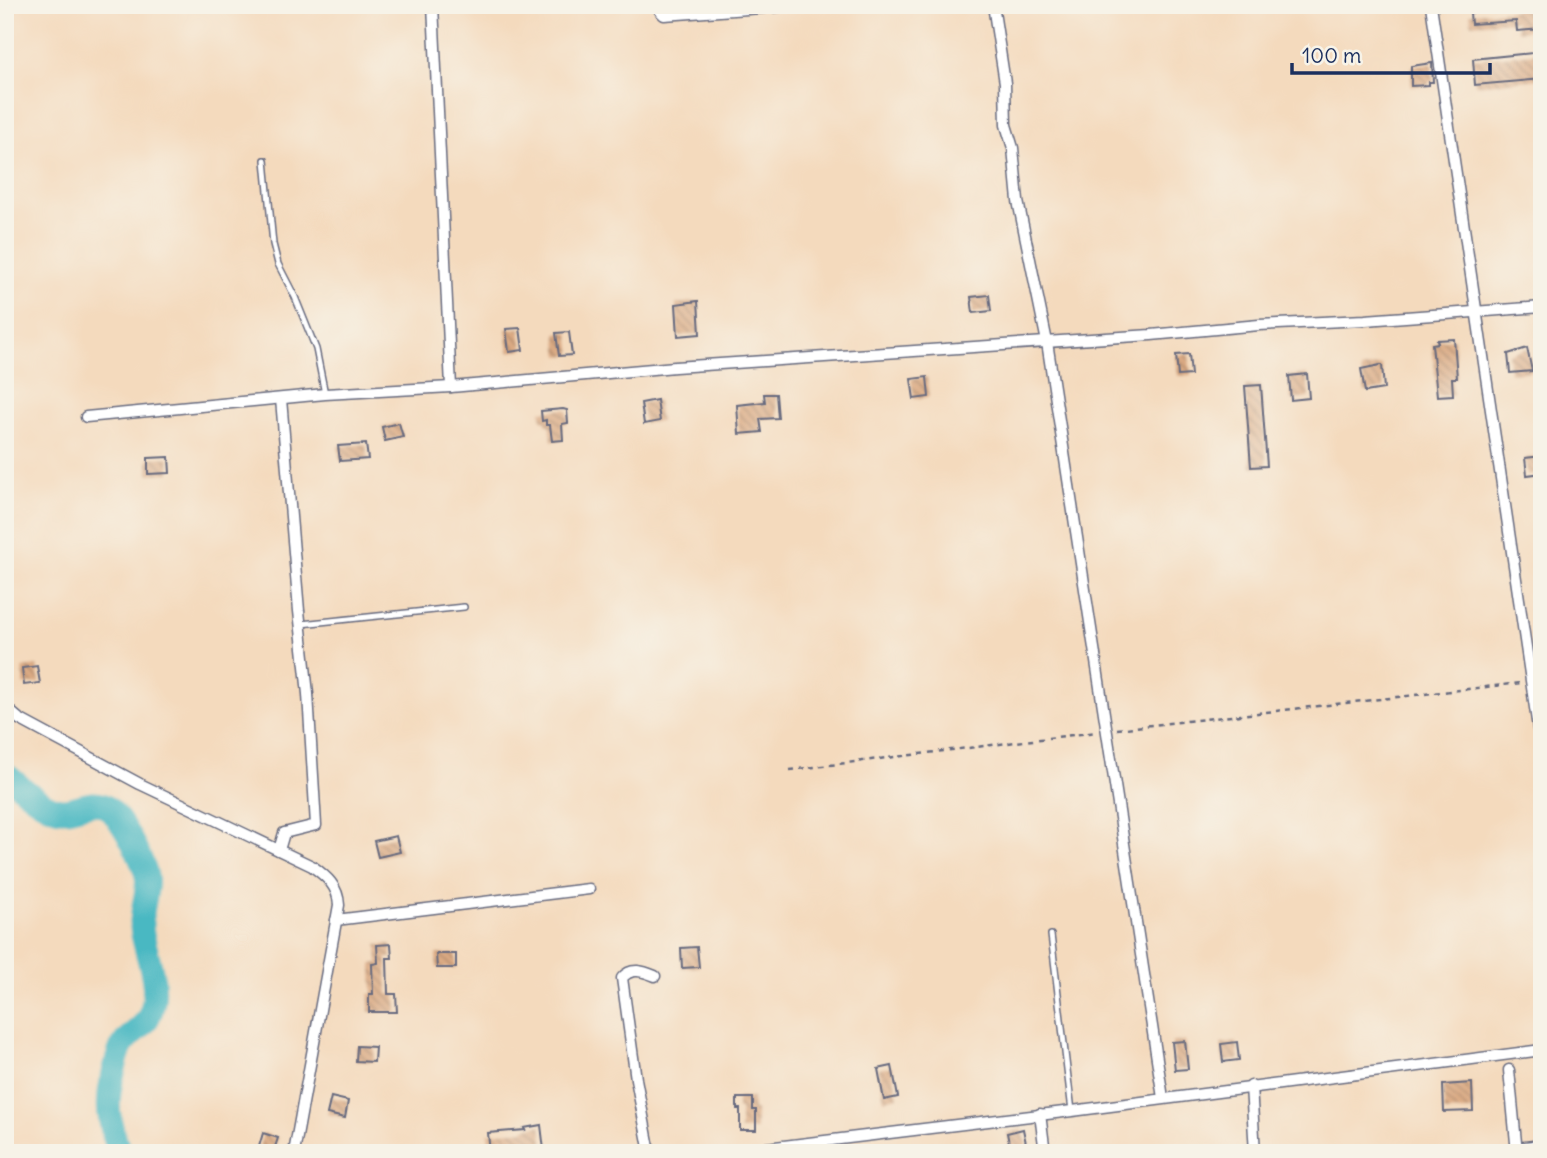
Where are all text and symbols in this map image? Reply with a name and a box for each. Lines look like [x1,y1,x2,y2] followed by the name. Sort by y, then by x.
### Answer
[1292,32,1489,76] scale bar
[1302,42,1361,69] text: 100 m

